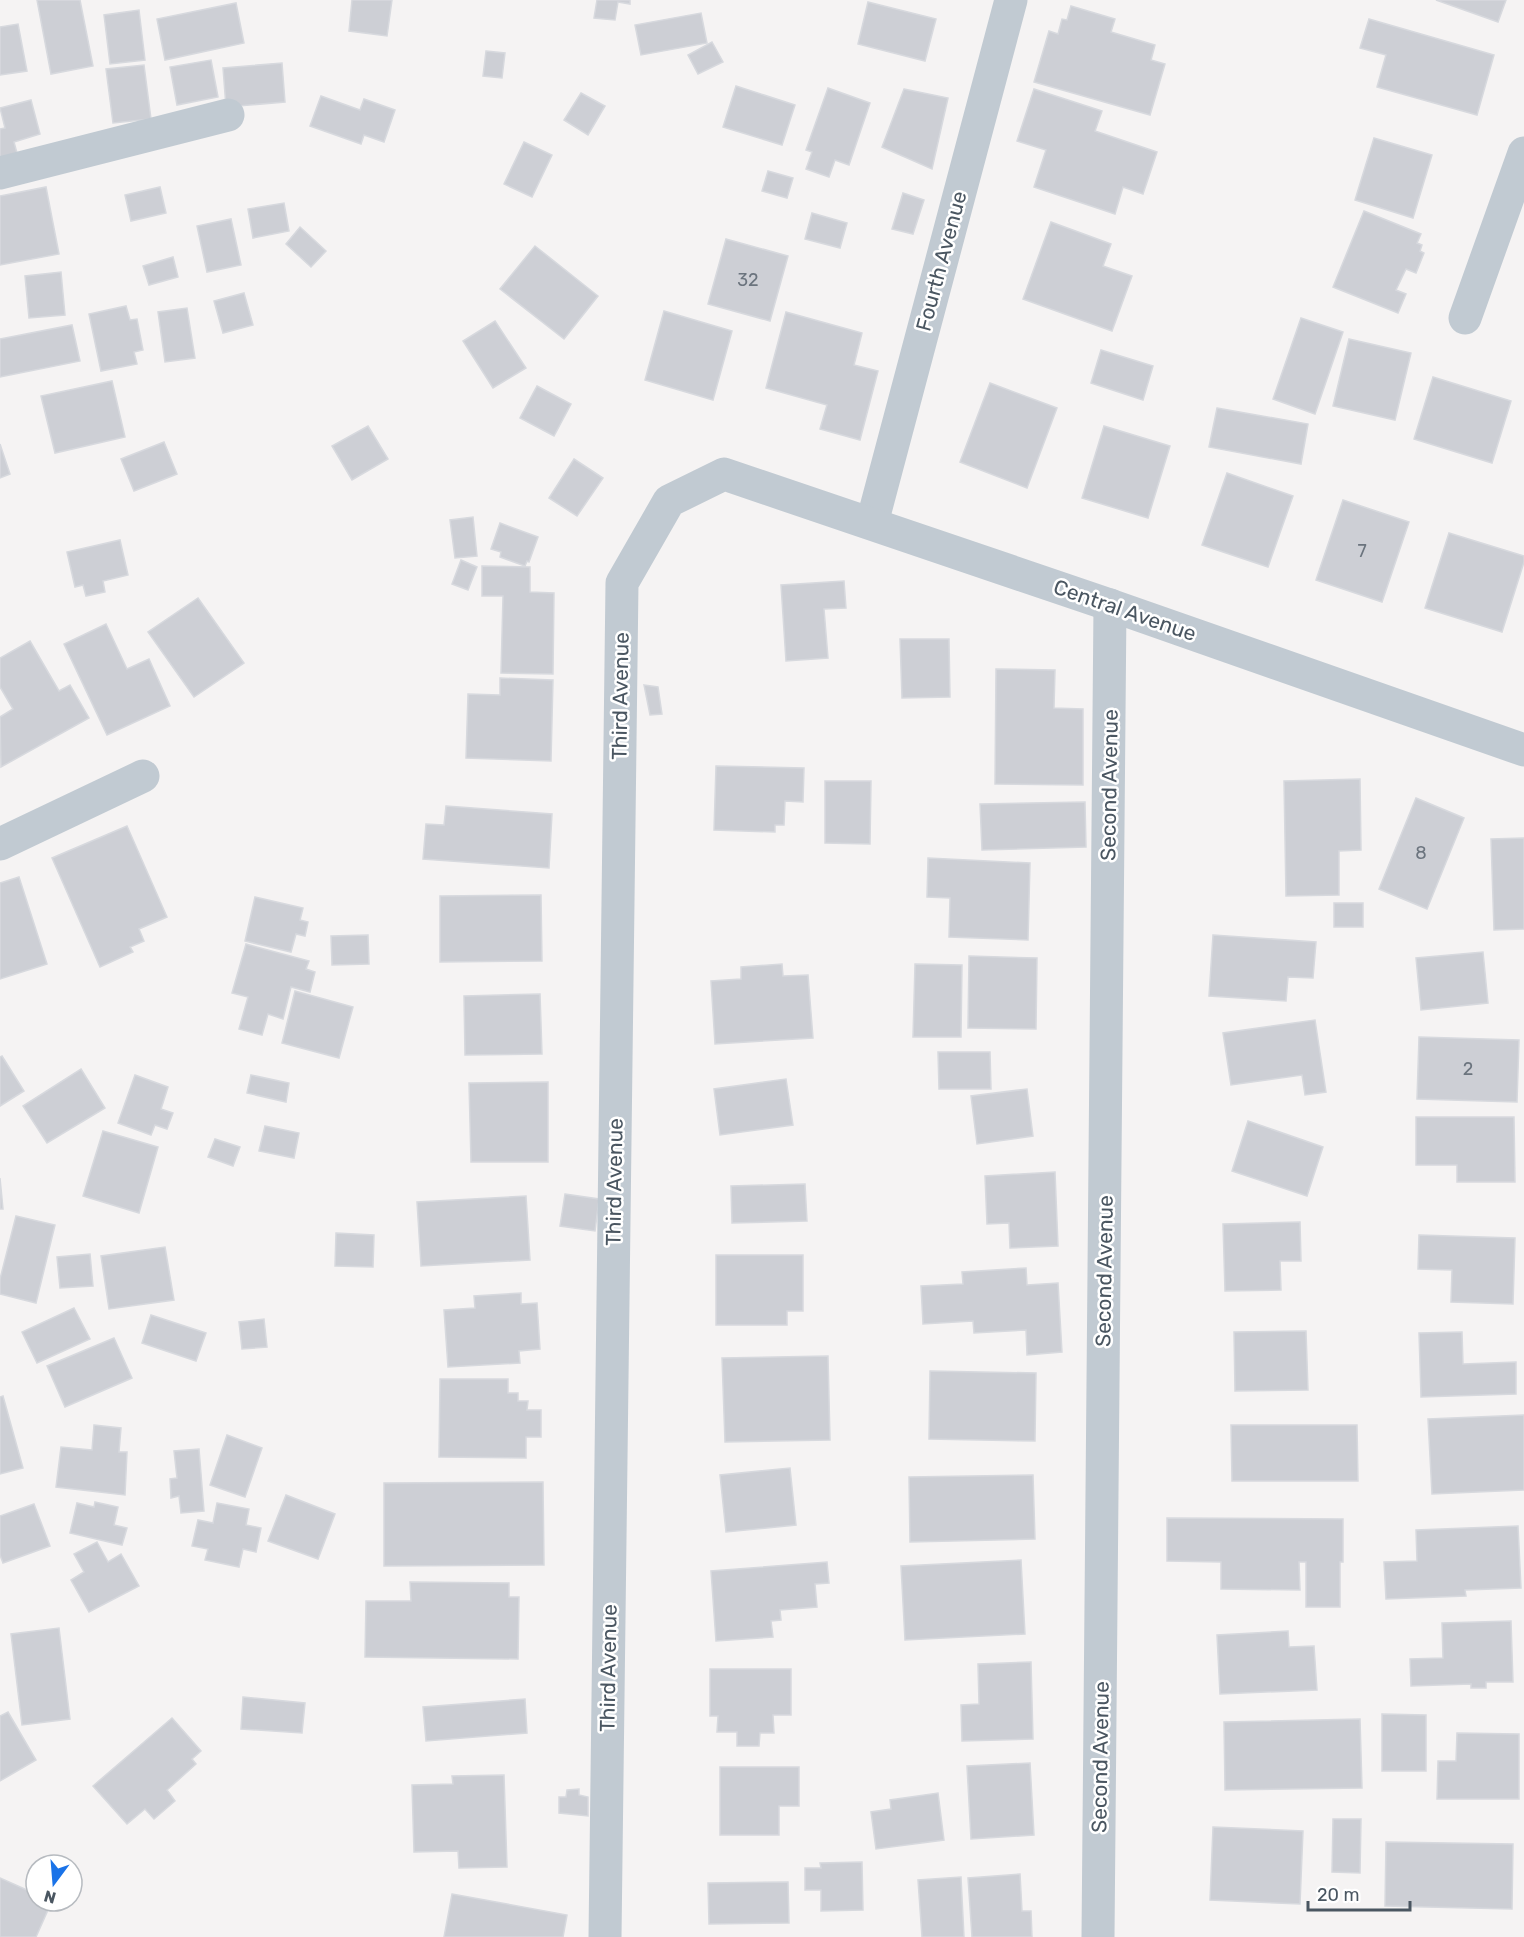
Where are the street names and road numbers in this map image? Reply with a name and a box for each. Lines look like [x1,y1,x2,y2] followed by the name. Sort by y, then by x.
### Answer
[910,188,972,334] street label: Fourth Avenue
[1050,574,1200,646] street label: Central Avenue
[606,632,634,760] street label: Third Avenue
[1095,709,1123,861] street label: Second Avenue
[600,1118,628,1246] street label: Third Avenue
[1090,1195,1118,1347] street label: Second Avenue
[594,1604,622,1732] street label: Third Avenue
[1086,1681,1114,1833] street label: Second Avenue

